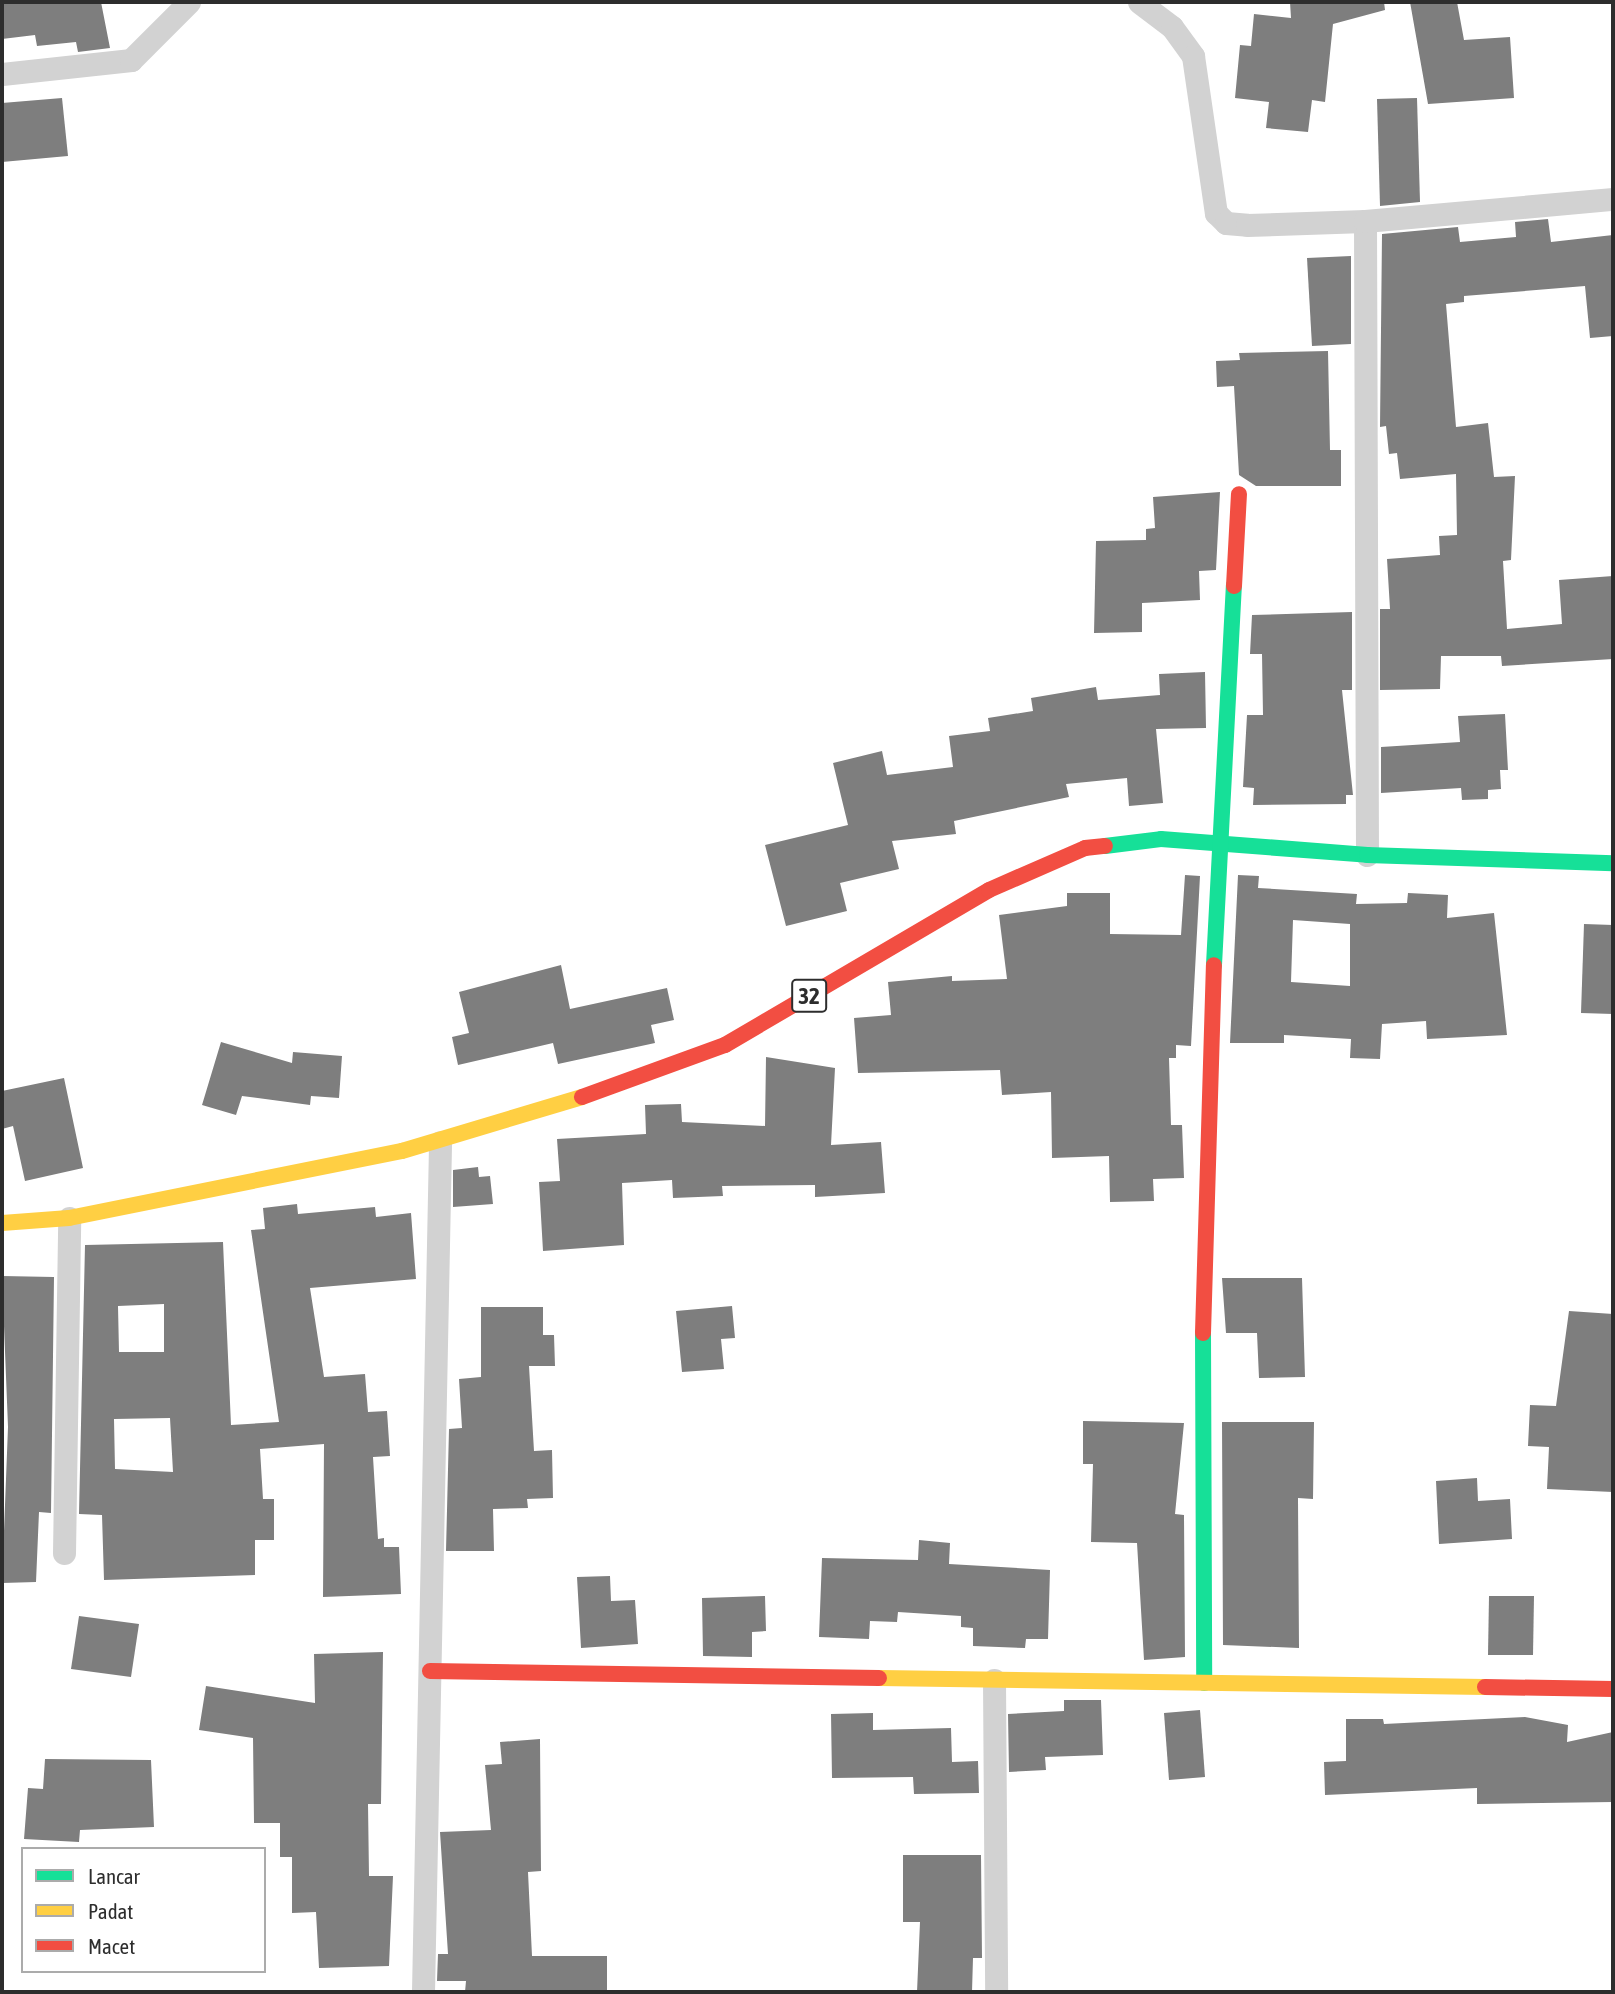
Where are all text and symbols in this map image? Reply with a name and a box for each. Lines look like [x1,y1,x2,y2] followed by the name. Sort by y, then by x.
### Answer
[790,976,828,1015] road number: 32
[21,1847,266,1973] legend
[88,1864,140,1888] text: Lancar
[88,1899,133,1923] text: Padat
[88,1934,135,1958] text: Macet

